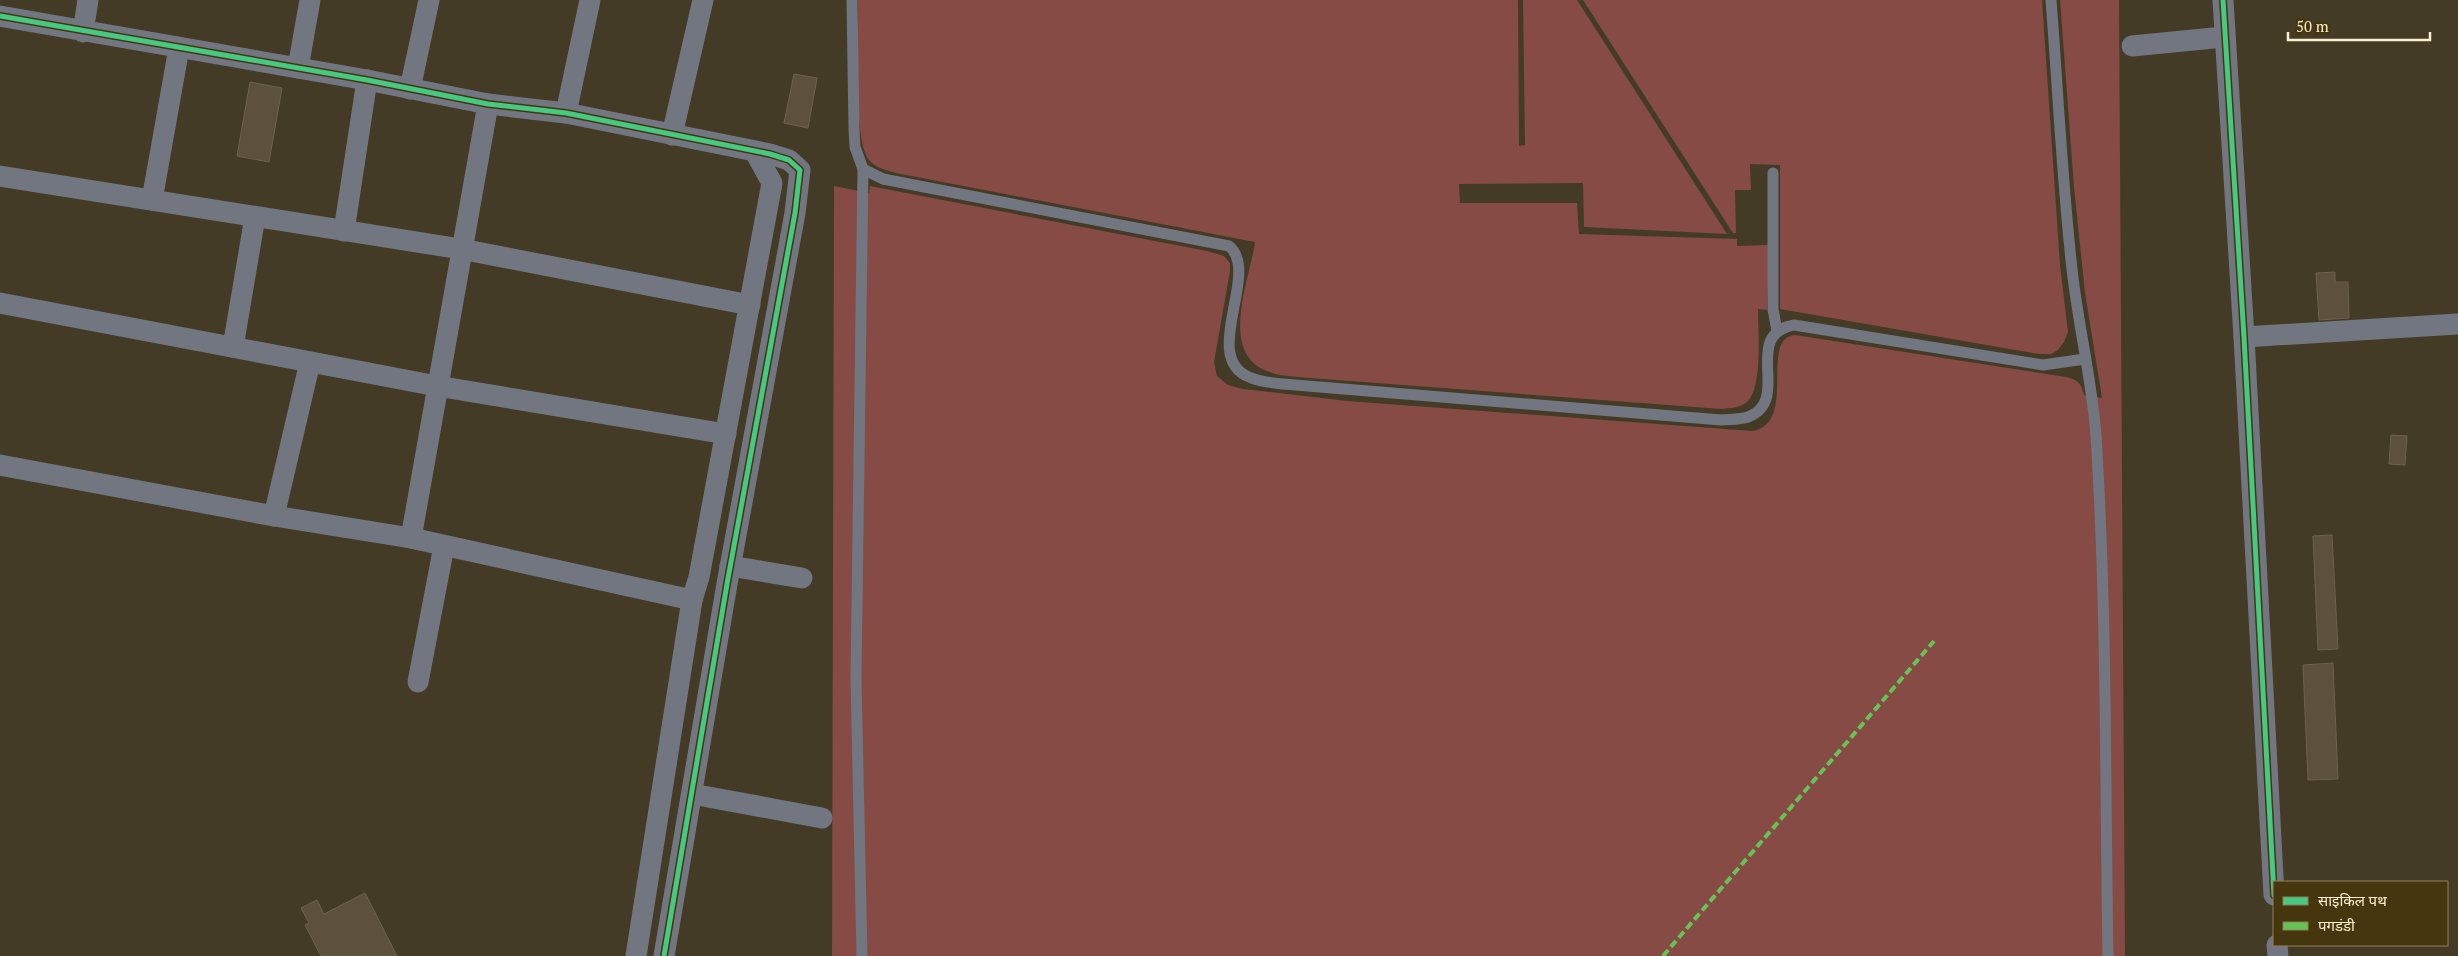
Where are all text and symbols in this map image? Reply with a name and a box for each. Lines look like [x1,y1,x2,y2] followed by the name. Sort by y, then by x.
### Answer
[2288,10,2430,42] scale bar
[2296,16,2329,36] text: 50 m
[2273,881,2448,946] legend
[2318,890,2387,910] text: साइकिल पथ
[2318,915,2356,935] text: पगडंडी

